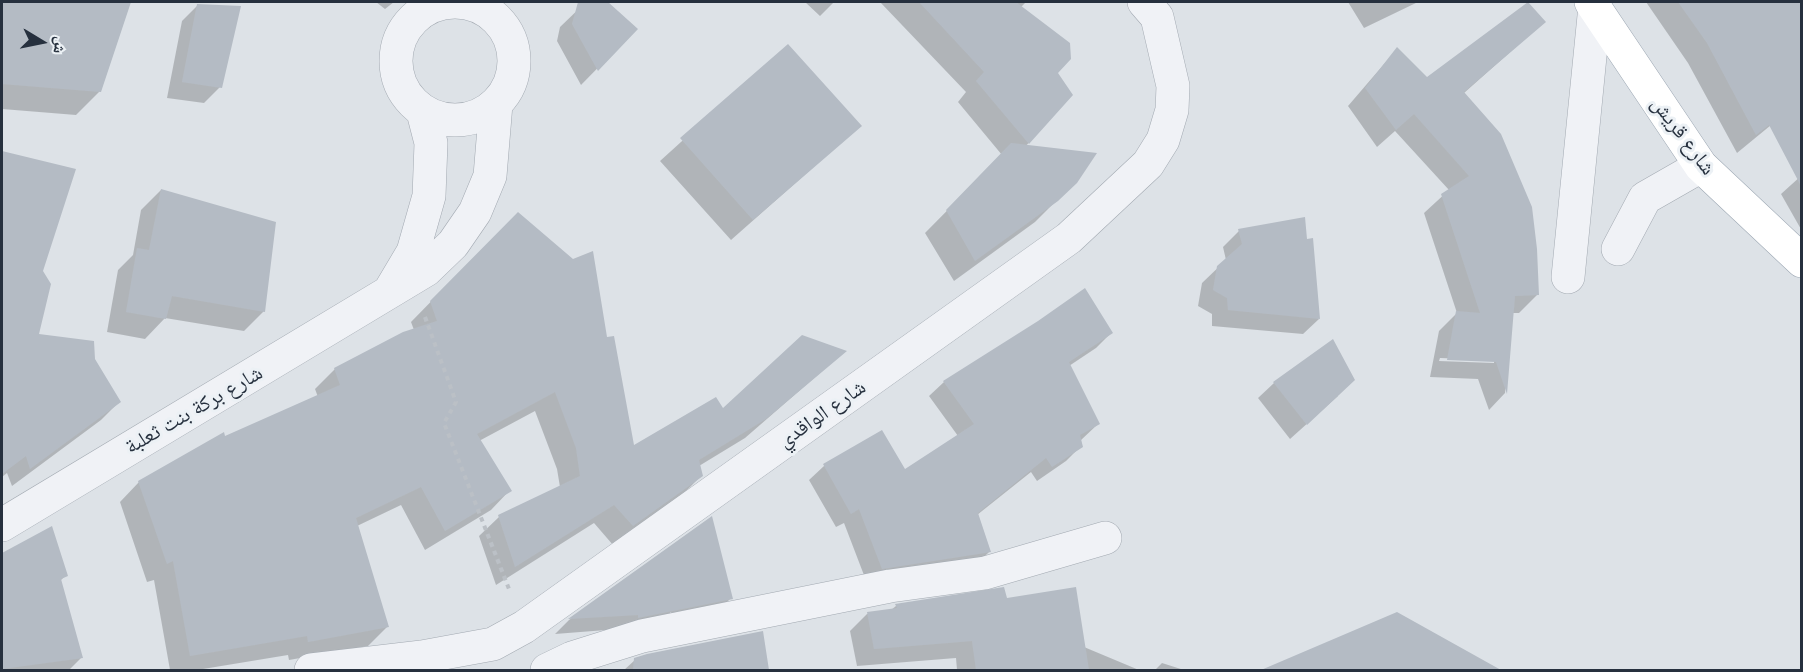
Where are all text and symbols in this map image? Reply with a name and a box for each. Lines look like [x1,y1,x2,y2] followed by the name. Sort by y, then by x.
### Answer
[12,12,72,72] north arrow
[49,35,71,55] text: ش
[1645,92,1721,180] street label: شارع قريش
[121,360,267,460] street label: شارع بركة بنت ثعلبة
[773,375,871,453] street label: شارع الواقدي

